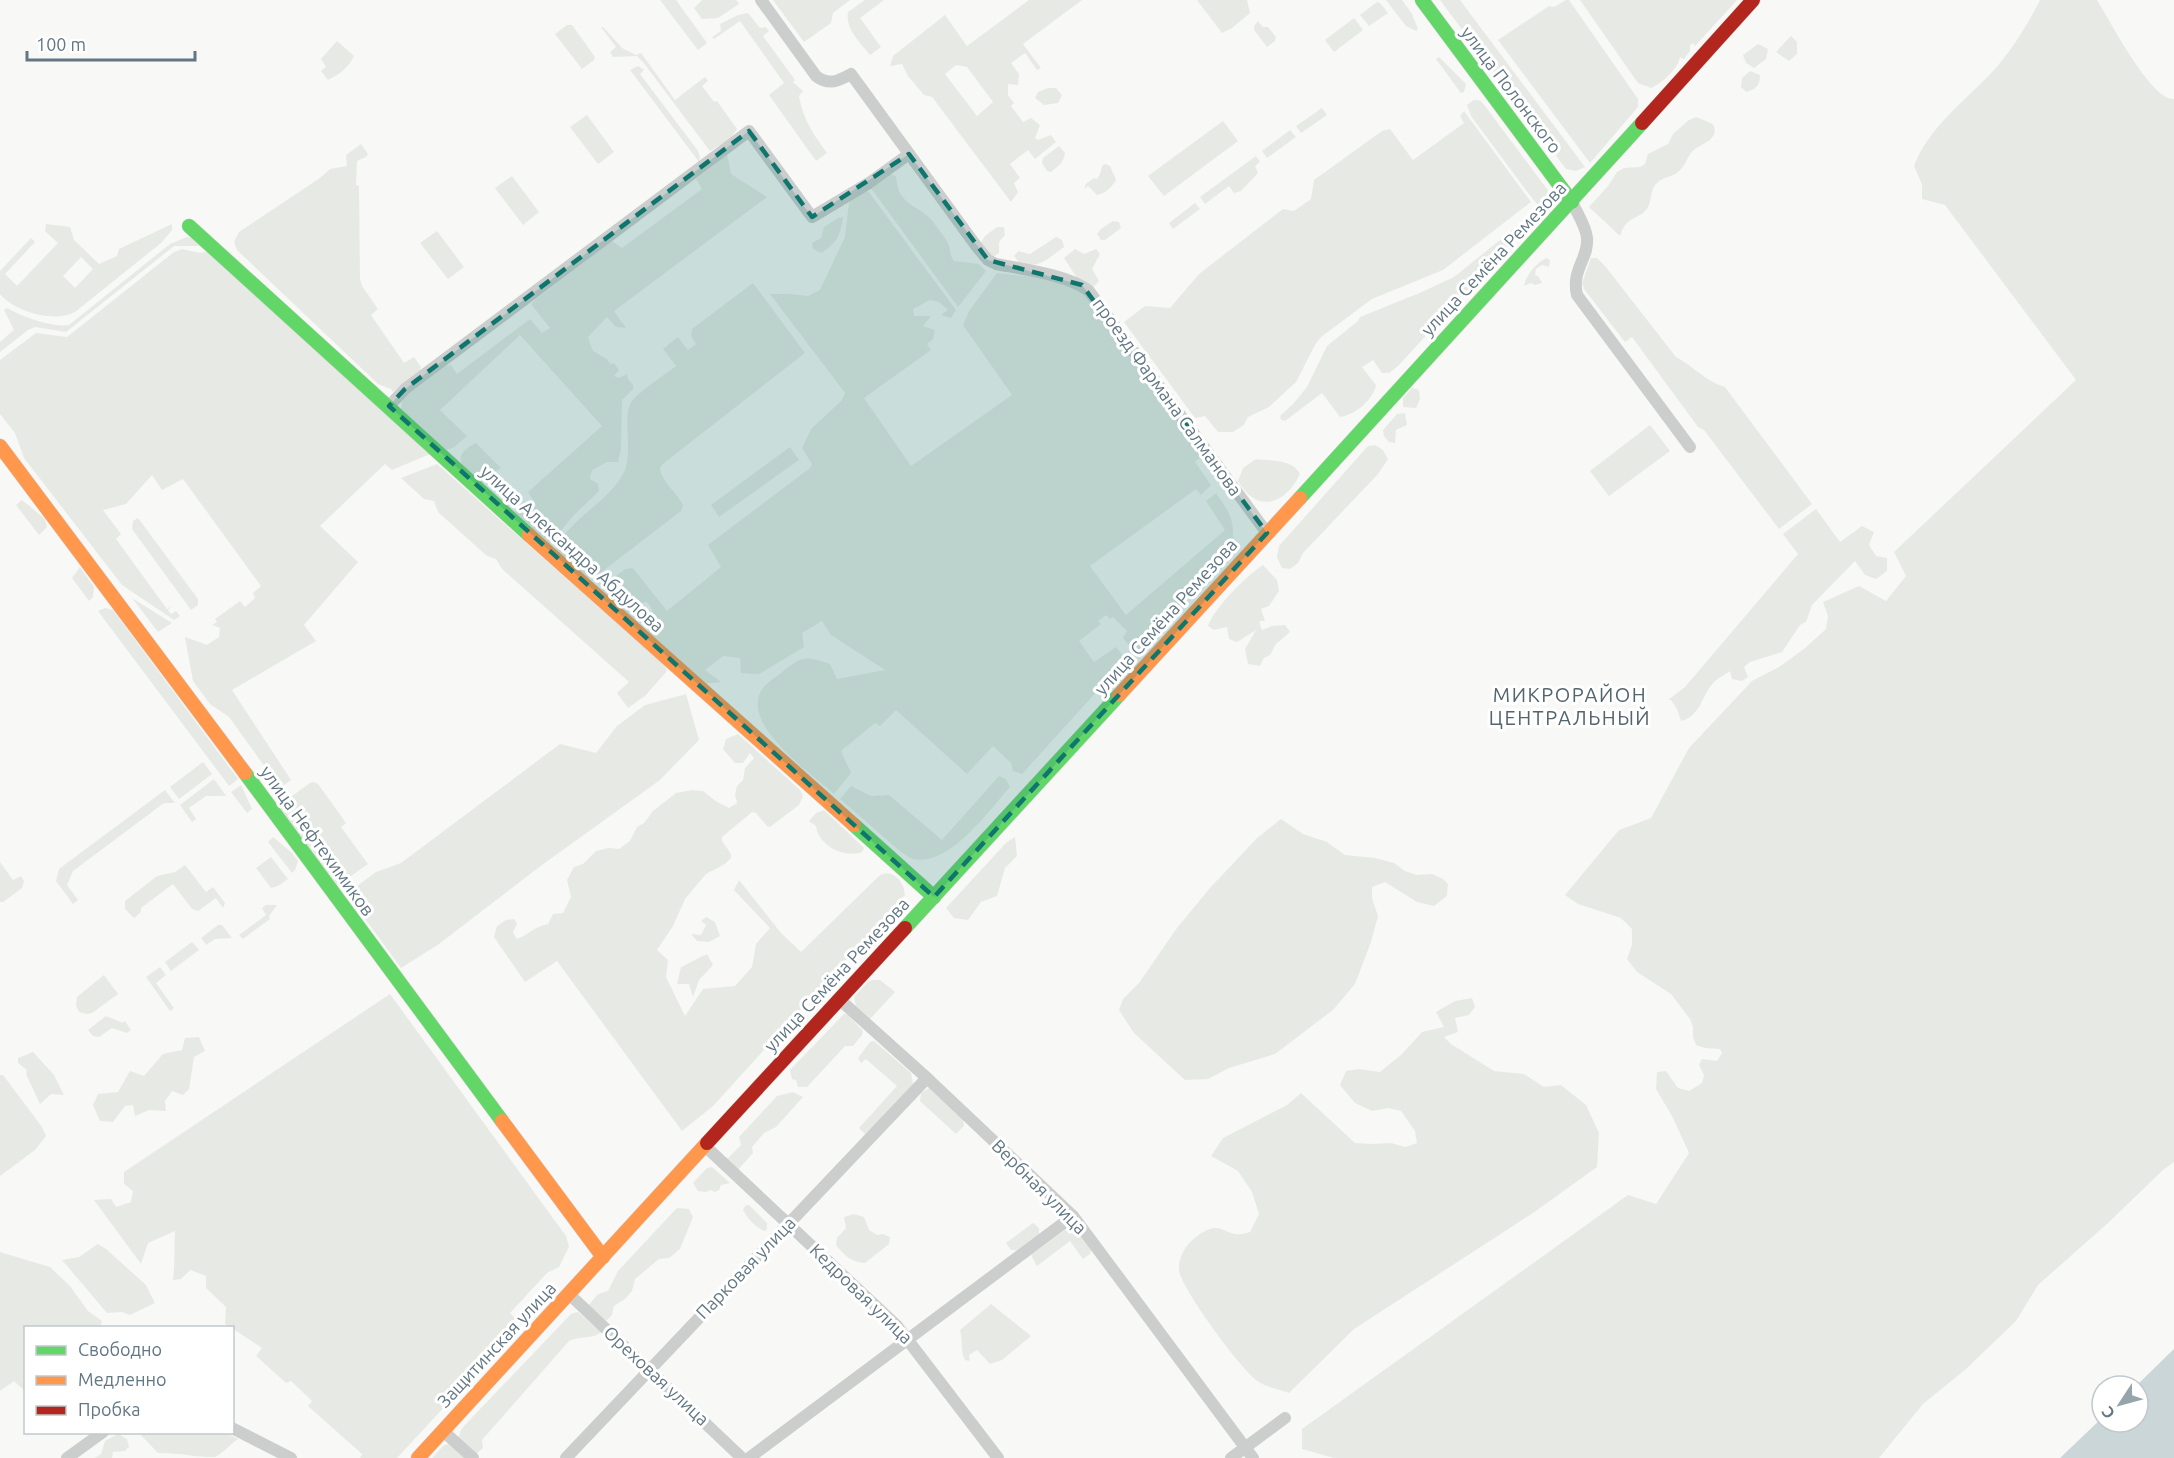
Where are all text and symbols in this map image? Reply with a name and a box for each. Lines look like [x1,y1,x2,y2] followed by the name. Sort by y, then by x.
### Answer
[1458,22,1566,157] street label: улица Полонского
[27,24,195,62] scale bar
[36,34,86,54] text: 100 m
[1417,177,1570,339] street label: улица Семёна Ремезова
[1089,294,1246,499] street label: проезд Фармана Салманова
[477,461,668,636] street label: улица Александра Абдулова
[1090,534,1241,698] street label: улица Семёна Ремезова
[1489,683,1651,729] district label: МИКРОРАЙОН ЦЕНТРАЛЬНЫЙ
[257,762,379,919] street label: улица Нефтехимиков
[760,893,913,1055] street label: улица Семёна Ремезова
[988,1135,1091,1238] street label: Вербная улица
[692,1212,799,1322] street label: Парковая улица
[806,1239,917,1347] street label: Кедровая улица
[433,1278,559,1411] street label: Защитинская улица
[600,1322,713,1429] street label: Ореховая улица
[24,1326,234,1434] legend
[78,1339,162,1359] text: Свободно
[78,1369,167,1389] text: Медленно
[2090,1374,2150,1434] north arrow
[78,1399,141,1419] text: Пробка
[2098,1403,2118,1422] text: С

